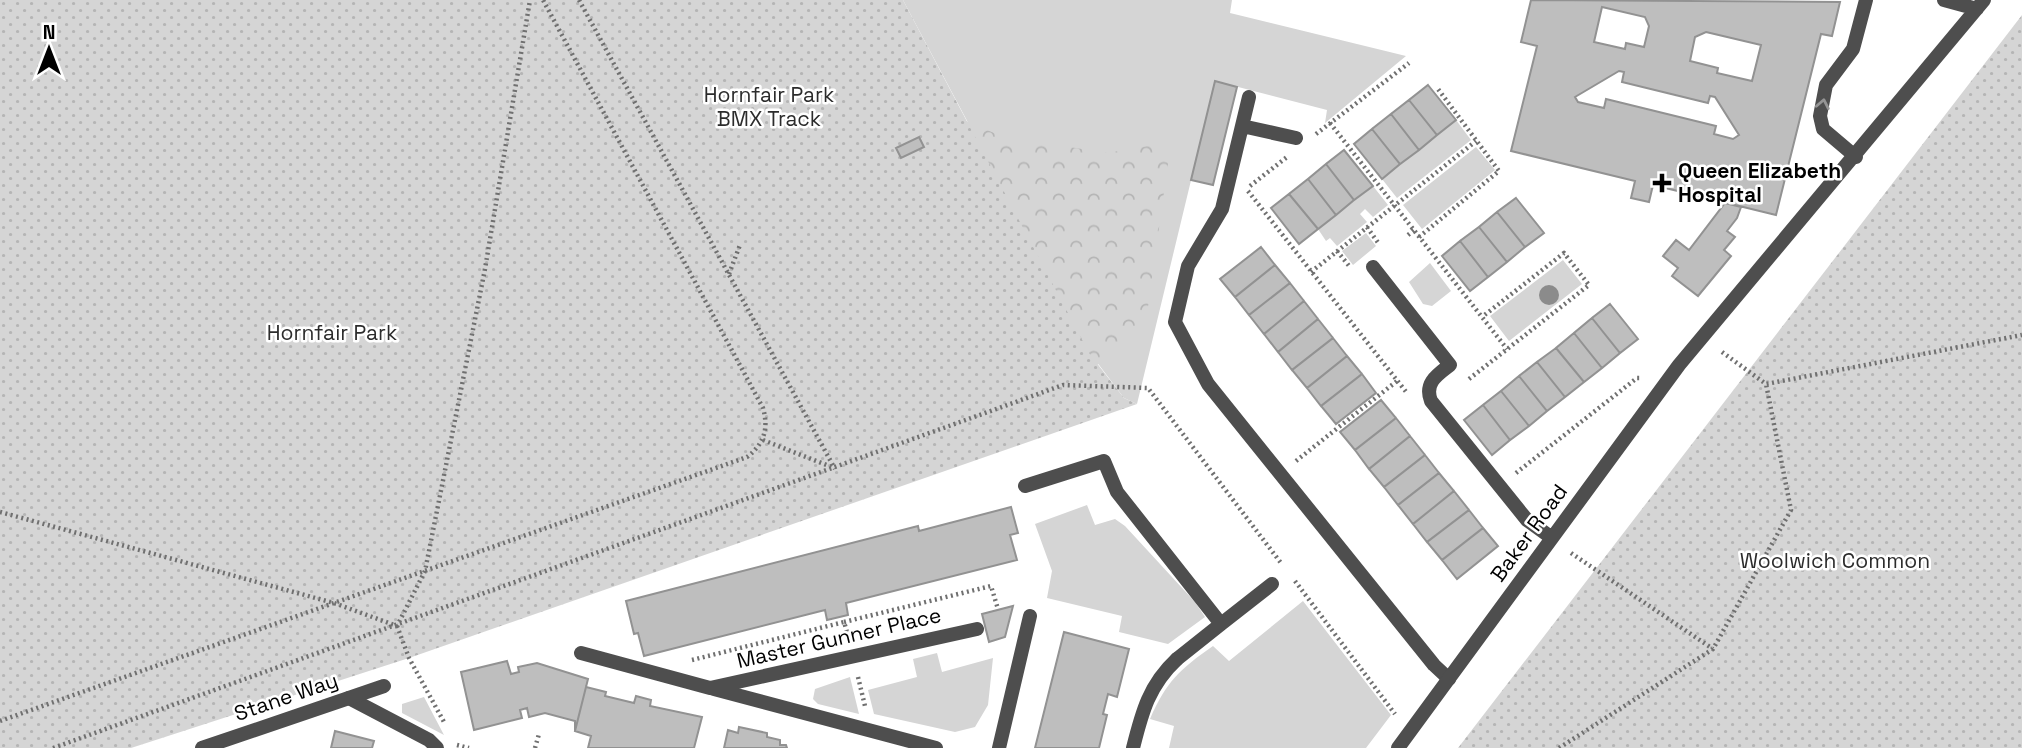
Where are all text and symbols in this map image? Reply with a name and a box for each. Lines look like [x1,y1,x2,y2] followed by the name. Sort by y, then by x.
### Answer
[14,14,84,84] north arrow
[43,20,55,45] text: N
[704,81,834,132] park label: Hornfair Park BMX Track
[1814,98,1829,110] one-way arrow
[1678,157,1841,208] place label: Queen Elizabeth Hospital
[1652,173,1672,193] marker: Queen Elizabeth Hospital
[267,319,397,346] park label: Hornfair Park
[1484,479,1573,587] street label: Baker Road
[1740,547,1930,574] park label: Woolwich Common
[734,601,944,674] street label: Master Gunner Place
[230,666,341,727] street label: Stane Way

